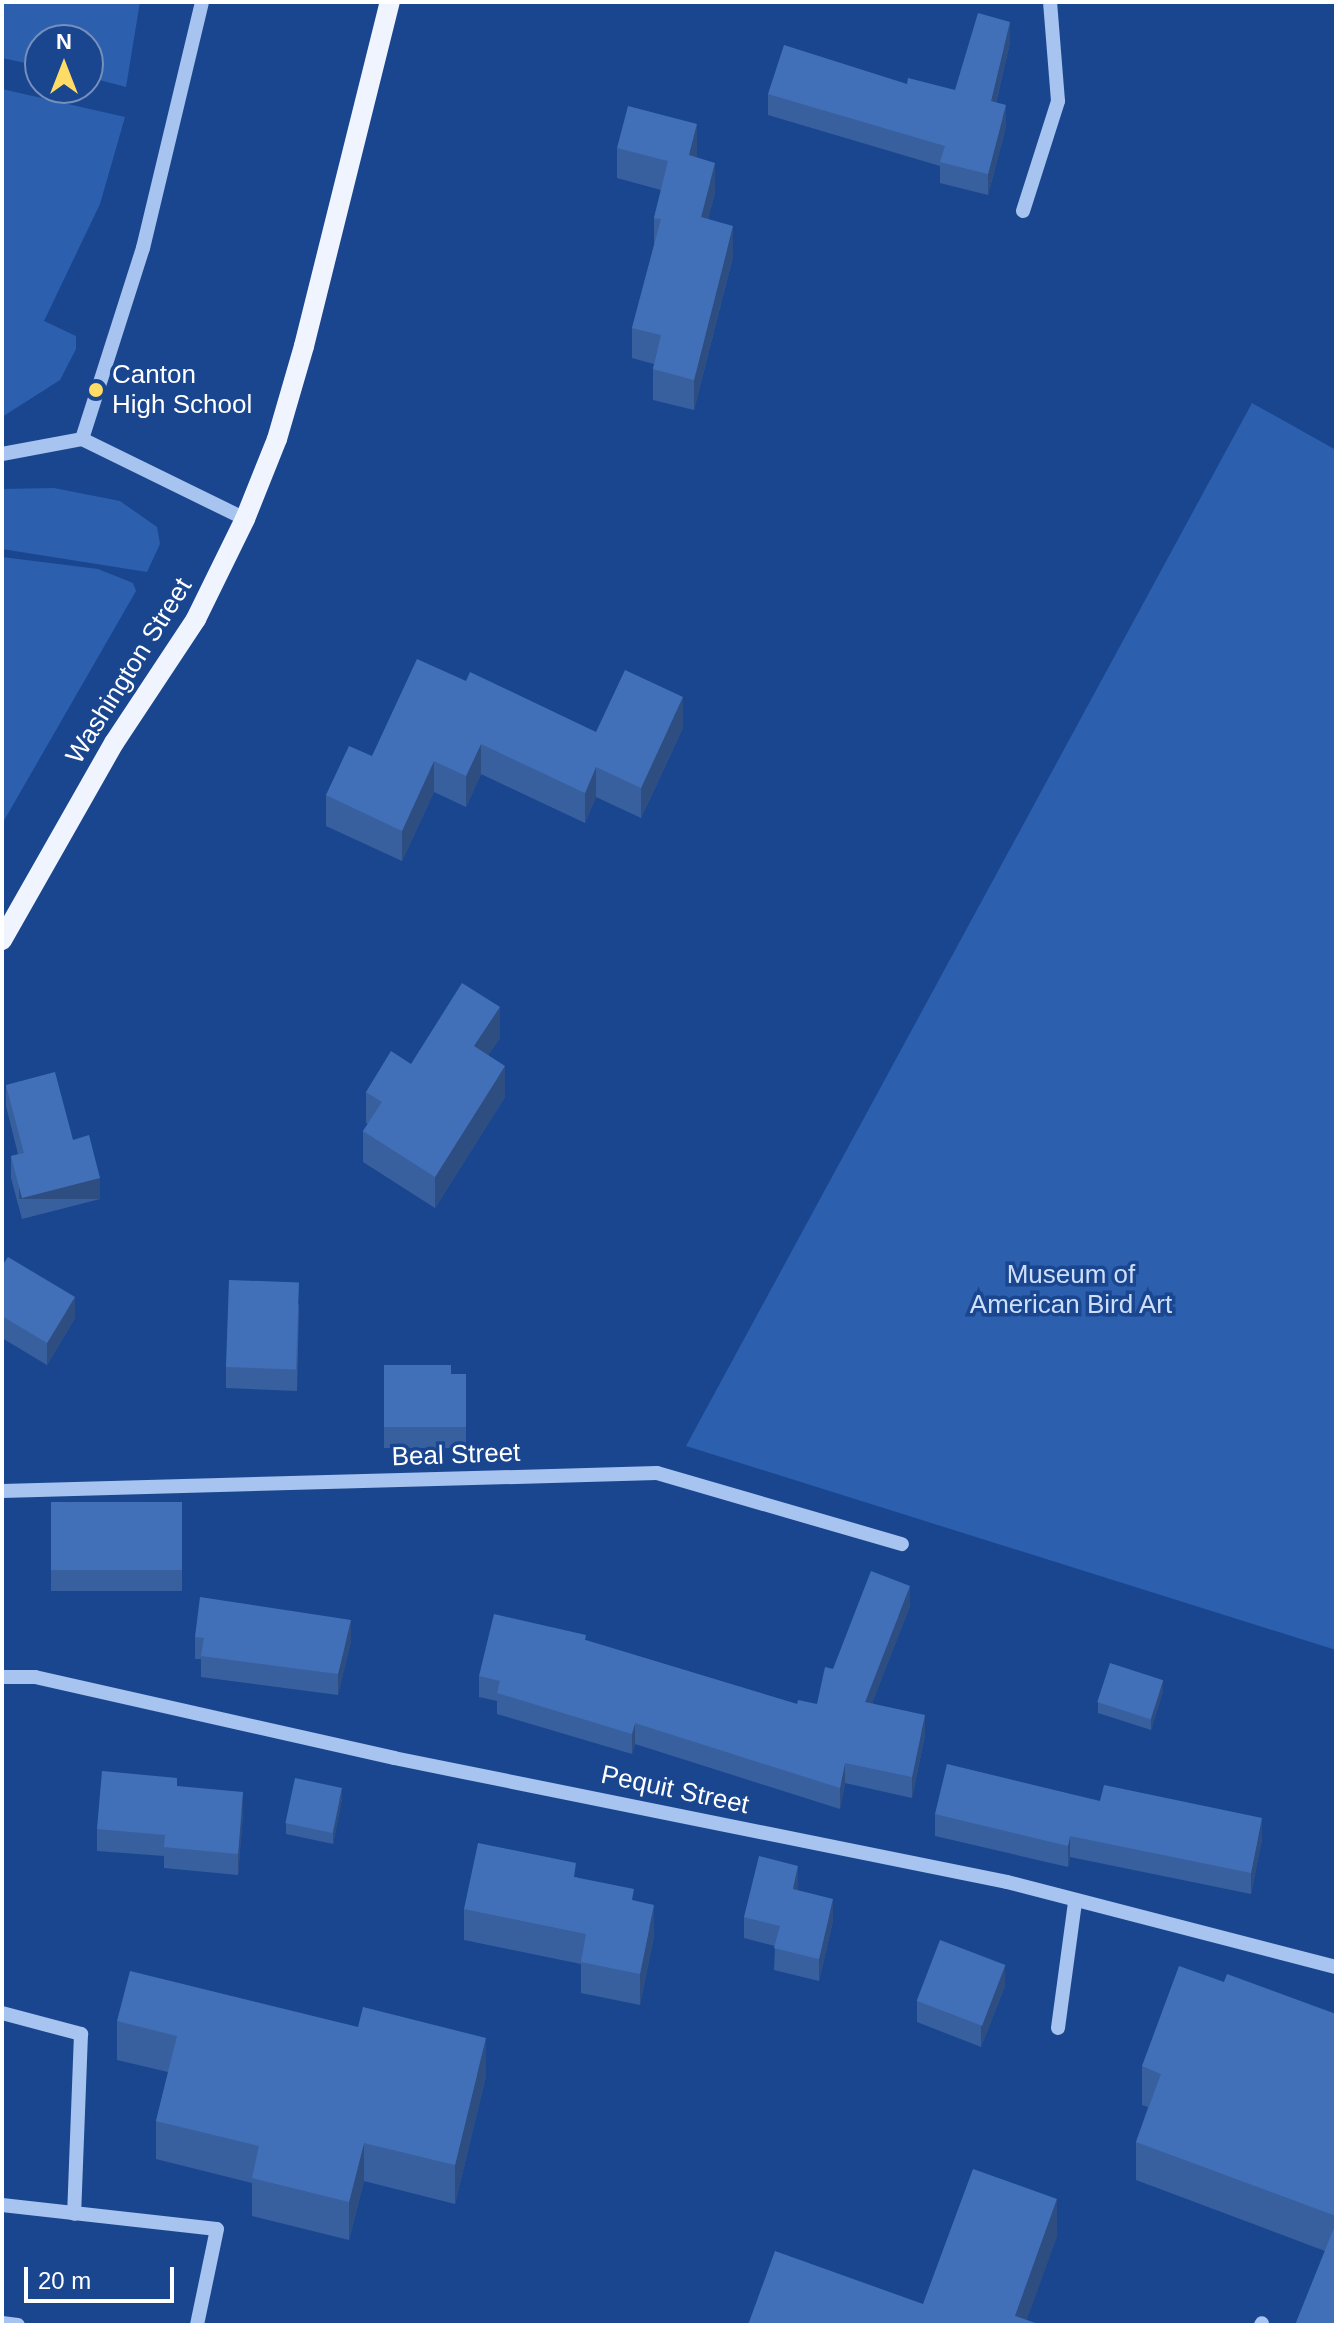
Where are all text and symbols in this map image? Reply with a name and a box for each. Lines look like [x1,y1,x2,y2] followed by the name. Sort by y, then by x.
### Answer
[24,24,104,104] north arrow
[56,29,72,54] text: N
[112,359,252,420] place label: Canton High School
[87,381,105,399] marker: Canton High School
[59,572,199,770] street label: Washington Street
[969,1259,1173,1320] park label: Museum of American Bird Art
[391,1437,521,1473] street label: Beal Street
[598,1759,752,1821] street label: Pequit Street
[28,2251,178,2301] scale bar
[38,2267,91,2294] text: 20 m

